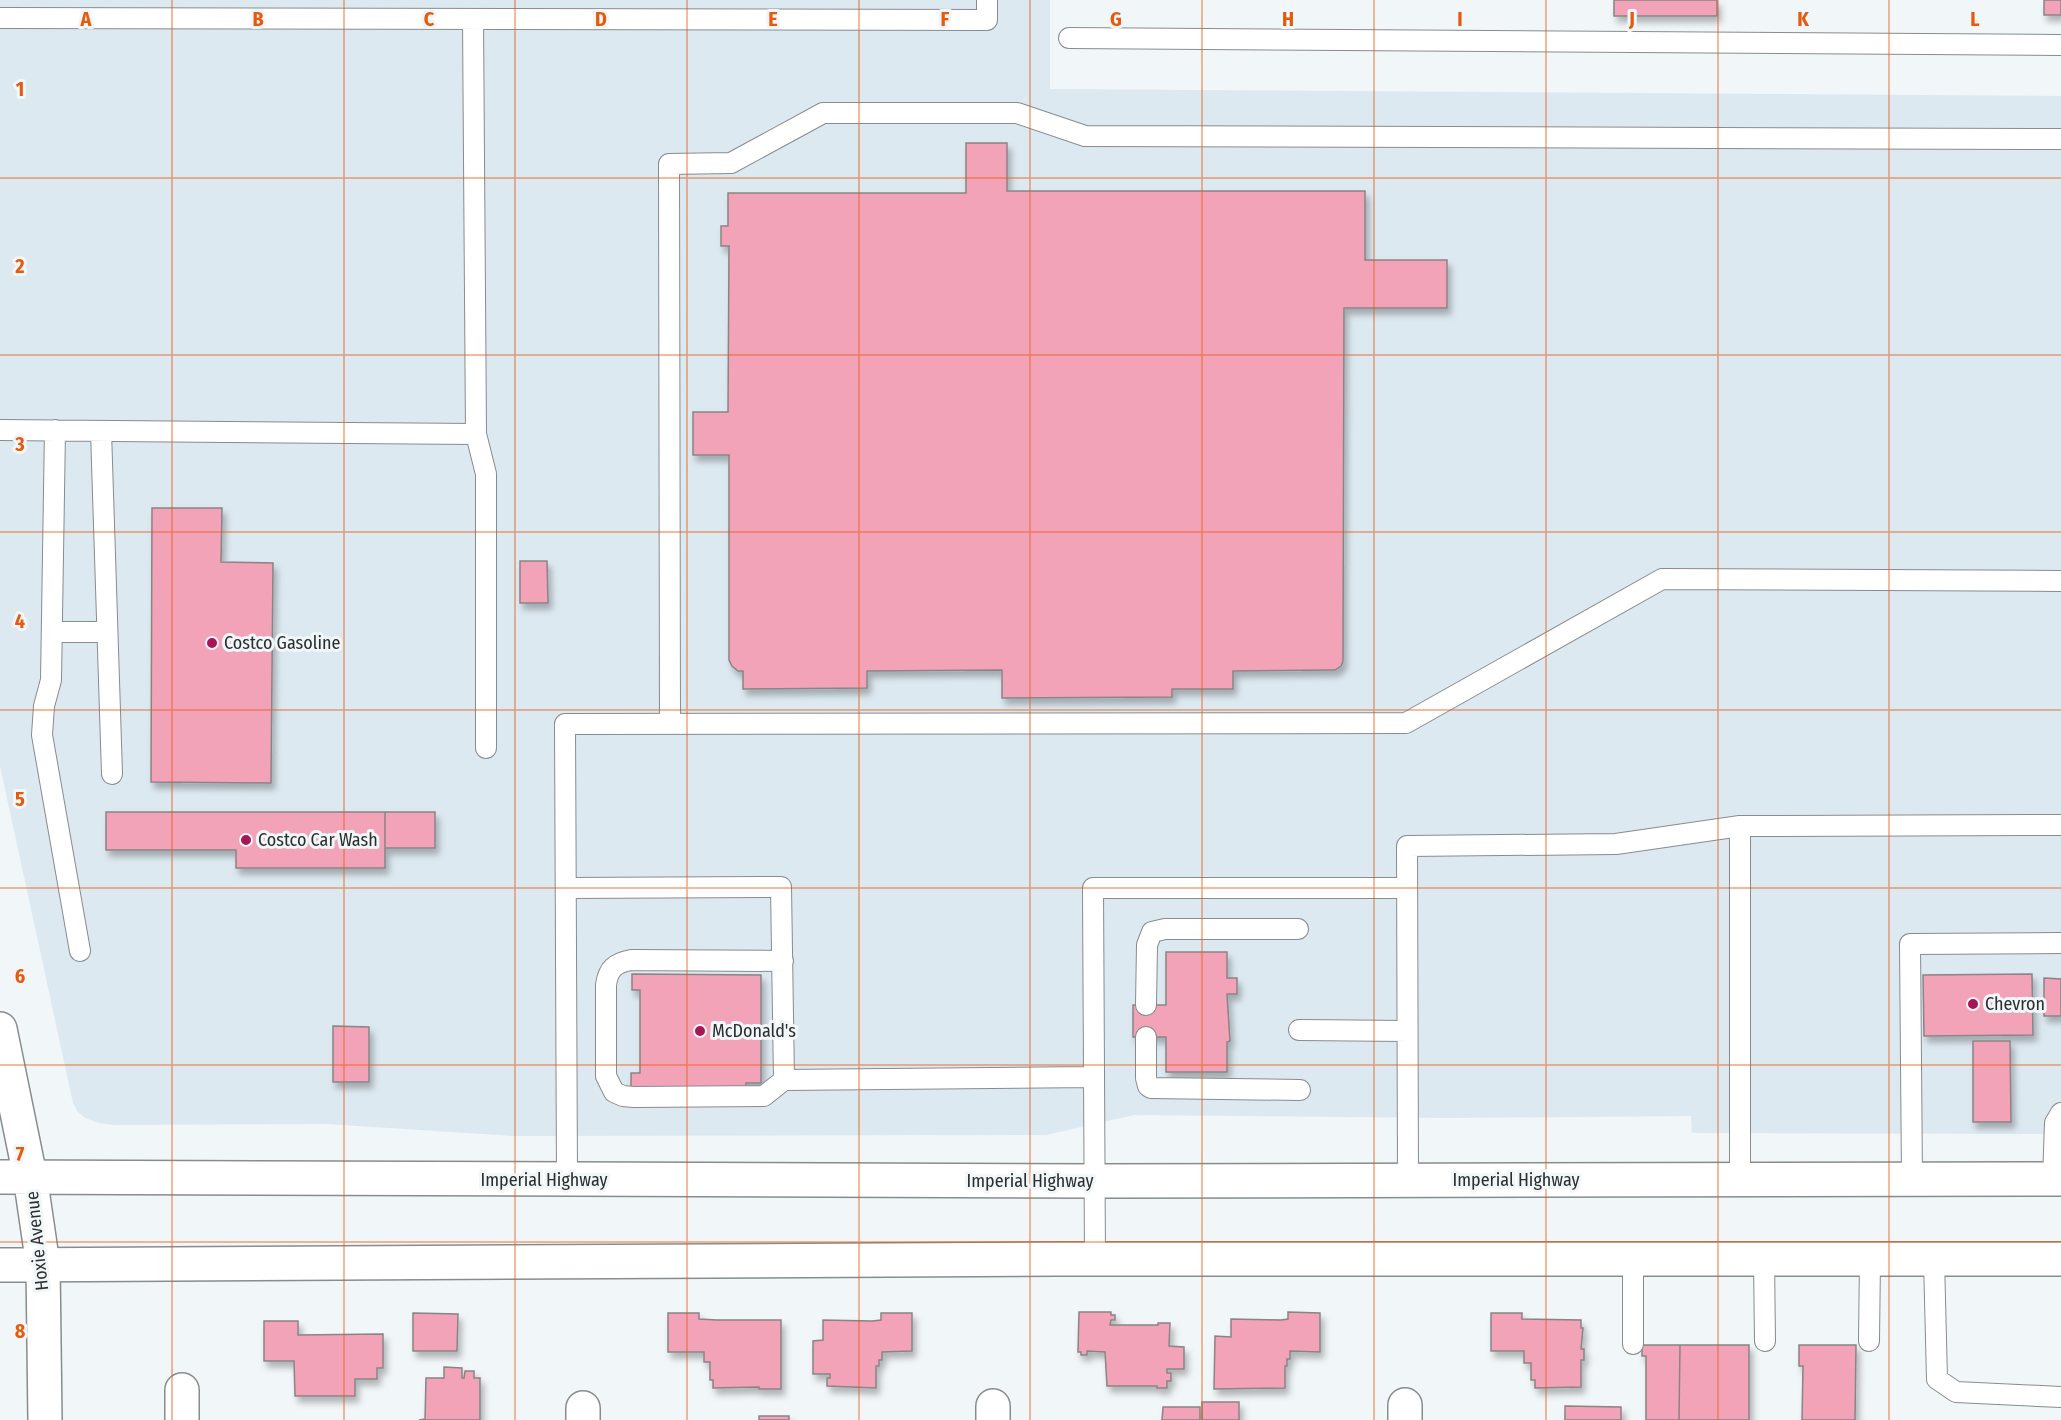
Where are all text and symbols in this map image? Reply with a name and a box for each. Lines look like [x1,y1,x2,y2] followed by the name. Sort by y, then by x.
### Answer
[80,7,93,31] text: A
[252,7,264,31] text: B
[424,7,435,31] text: C
[595,7,607,31] text: D
[768,7,778,31] text: E
[941,7,950,31] text: F
[1110,7,1122,31] text: G
[1282,7,1294,31] text: H
[1457,7,1463,31] text: I
[1628,7,1635,31] text: J
[1797,7,1809,31] text: K
[1970,7,1980,31] text: L
[16,77,24,101] text: 1
[14,254,25,278] text: 2
[14,432,25,456] text: 3
[15,609,25,633] text: 4
[224,632,341,654] place label: Costco Gasoline
[205,636,219,650] marker: Costco Gasoline
[15,787,25,811] text: 5
[258,829,378,851] place label: Costco Car Wash
[239,833,253,847] marker: Costco Car Wash
[15,964,25,988] text: 6
[1985,993,2045,1015] place label: Chevron
[1966,997,1980,1011] marker: Chevron
[712,1020,796,1042] place label: McDonald's
[693,1024,707,1038] marker: McDonald's
[16,1142,25,1166] text: 7
[481,1169,608,1191] street label: Imperial Highway
[1453,1169,1580,1191] street label: Imperial Highway
[967,1170,1094,1192] street label: Imperial Highway
[21,1190,53,1292] street label: Hoxie Avenue
[15,1319,26,1343] text: 8

